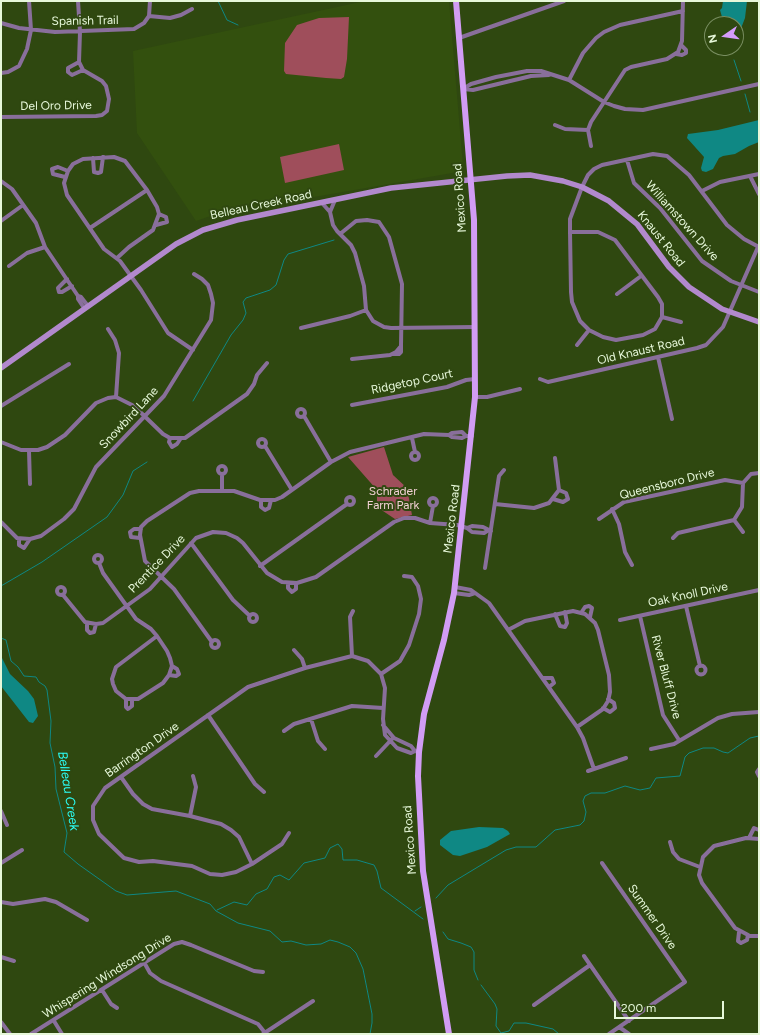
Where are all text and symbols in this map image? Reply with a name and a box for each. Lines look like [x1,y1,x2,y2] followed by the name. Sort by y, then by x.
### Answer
[51,13,119,29] street label: Spanish Trail
[704,16,744,56] north arrow
[706,33,720,44] text: N
[20,98,92,114] street label: Del Oro Drive
[450,163,470,233] street label: Mexico Road
[642,178,722,264] street label: Williamstown Drive
[209,187,313,223] street label: Belleau Creek Road
[634,208,688,270] street label: Knaust Road
[596,334,686,368] street label: Old Knaust Road
[370,366,454,398] street label: Ridgetop Court
[97,384,161,452] street label: Snowbird Lane
[618,465,716,503] street label: Queensboro Drive
[367,484,419,512] park label: Schrader Farm Park
[441,484,463,554] street label: Mexico Road
[126,532,188,596] street label: Prentice Drive
[647,580,729,610] street label: Oak Knoll Drive
[648,634,684,720] street label: River Bluff Drive
[102,719,182,781] street label: Barrington Drive
[54,750,82,832] water label: Belleau Creek
[400,805,420,875] street label: Mexico Road
[624,882,680,952] street label: Summer Drive
[40,930,174,1022] street label: Whispering Windsong Drive
[616,993,726,1019] scale bar
[621,1001,656,1015] text: 200 m

